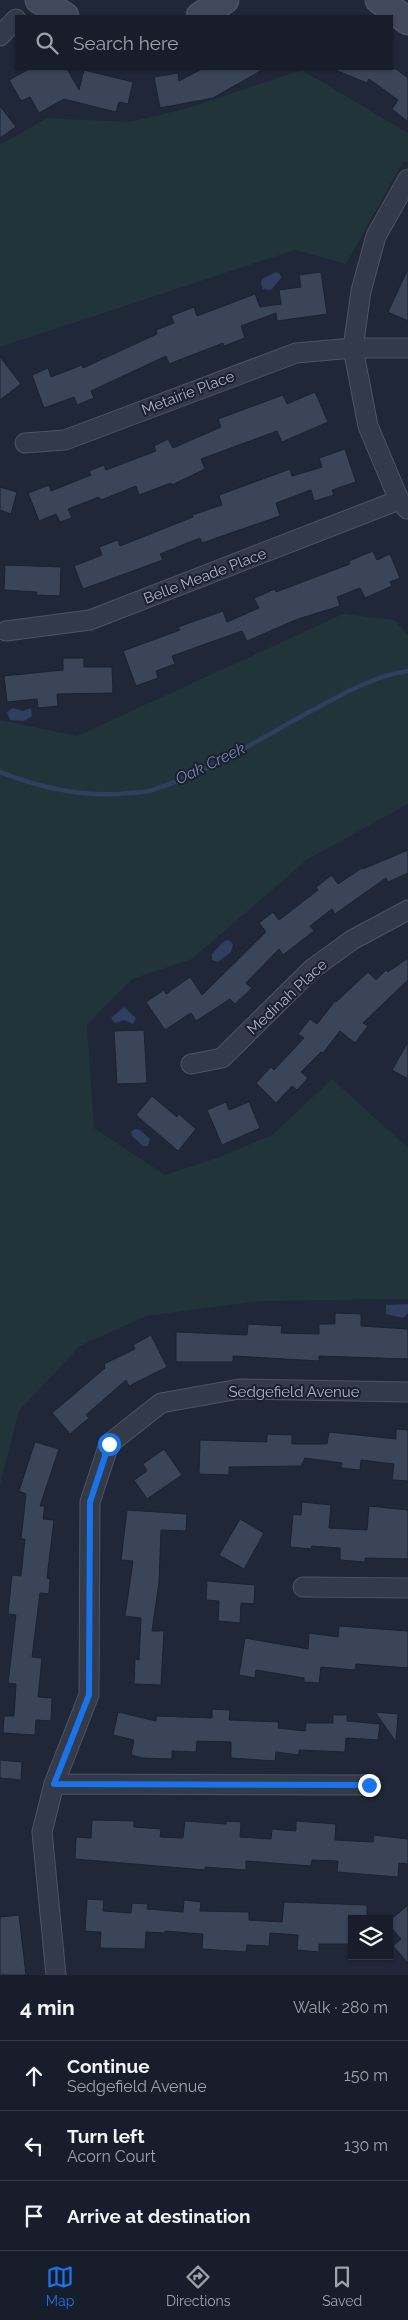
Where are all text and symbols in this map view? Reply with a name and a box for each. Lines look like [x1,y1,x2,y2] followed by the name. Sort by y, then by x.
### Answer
[15,15,393,70] search box
[33,29,61,57] icon: search
[73,32,179,54] text: Search here
[139,367,237,419] street label: Metairie Place
[141,544,269,608] street label: Belle Meade Place
[172,738,249,788] water label: Oak Creek
[243,955,331,1039] street label: Medinah Place
[228,1383,360,1401] street label: Sedgefield Avenue
[98,1433,121,1456] route start
[358,1774,381,1797] route end
[348,1915,393,1960] map controls
[348,1915,393,1960] button: layers
[20,1995,75,2020] text: 4 min
[293,1998,388,2017] text: Walk · 280 m
[67,2055,150,2077] text: Continue
[20,2062,48,2090] icon: ahead
[344,2066,388,2085] text: 150 m
[67,2077,207,2096] text: Sedgefield Avenue
[67,2125,144,2147] text: Turn left
[20,2132,48,2160] icon: left
[344,2136,388,2155] text: 130 m
[67,2147,156,2166] text: Acorn Court
[20,2202,48,2230] icon: arrive
[67,2205,251,2227] text: Arrive at destination
[46,2263,74,2309] tab: Map
[166,2263,231,2309] tab: Directions
[322,2263,362,2309] tab: Saved

